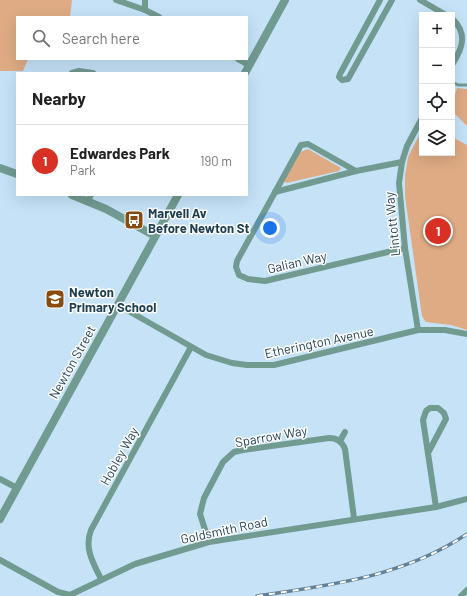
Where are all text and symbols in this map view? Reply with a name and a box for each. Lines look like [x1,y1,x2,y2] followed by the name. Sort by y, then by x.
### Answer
[419,12,455,156] map controls
[419,12,455,48] button: +
[16,16,248,60] search box
[30,27,52,49] icon: search
[62,29,140,47] text: Search here
[419,48,455,84] button: −
[419,84,455,120] button: locate
[32,88,86,108] text: Nearby
[419,120,455,156] button: layers
[70,144,170,162] text: Edwardes Park
[43,153,47,169] text: 1
[200,153,232,169] text: 190 m
[70,162,96,178] text: Park
[381,191,403,257] street label: Lintott Way
[148,205,249,236] place label: Marvell Av Before Newton St
[123,209,145,231] bus stop icon: Marvell Av Before Newton St
[425,216,451,246] pin: 1
[260,218,280,238] your location
[266,247,328,277] street label: Galian Way
[69,284,157,315] place label: Newton Primary School
[44,288,66,310] school or university icon: Newton Primary School
[45,322,99,402] street label: Newton Street
[263,323,375,361] street label: Etherington Avenue
[234,422,308,450] street label: Sparrow Way
[96,424,142,488] street label: Hobley Way
[179,513,269,547] street label: Goldsmith Road

